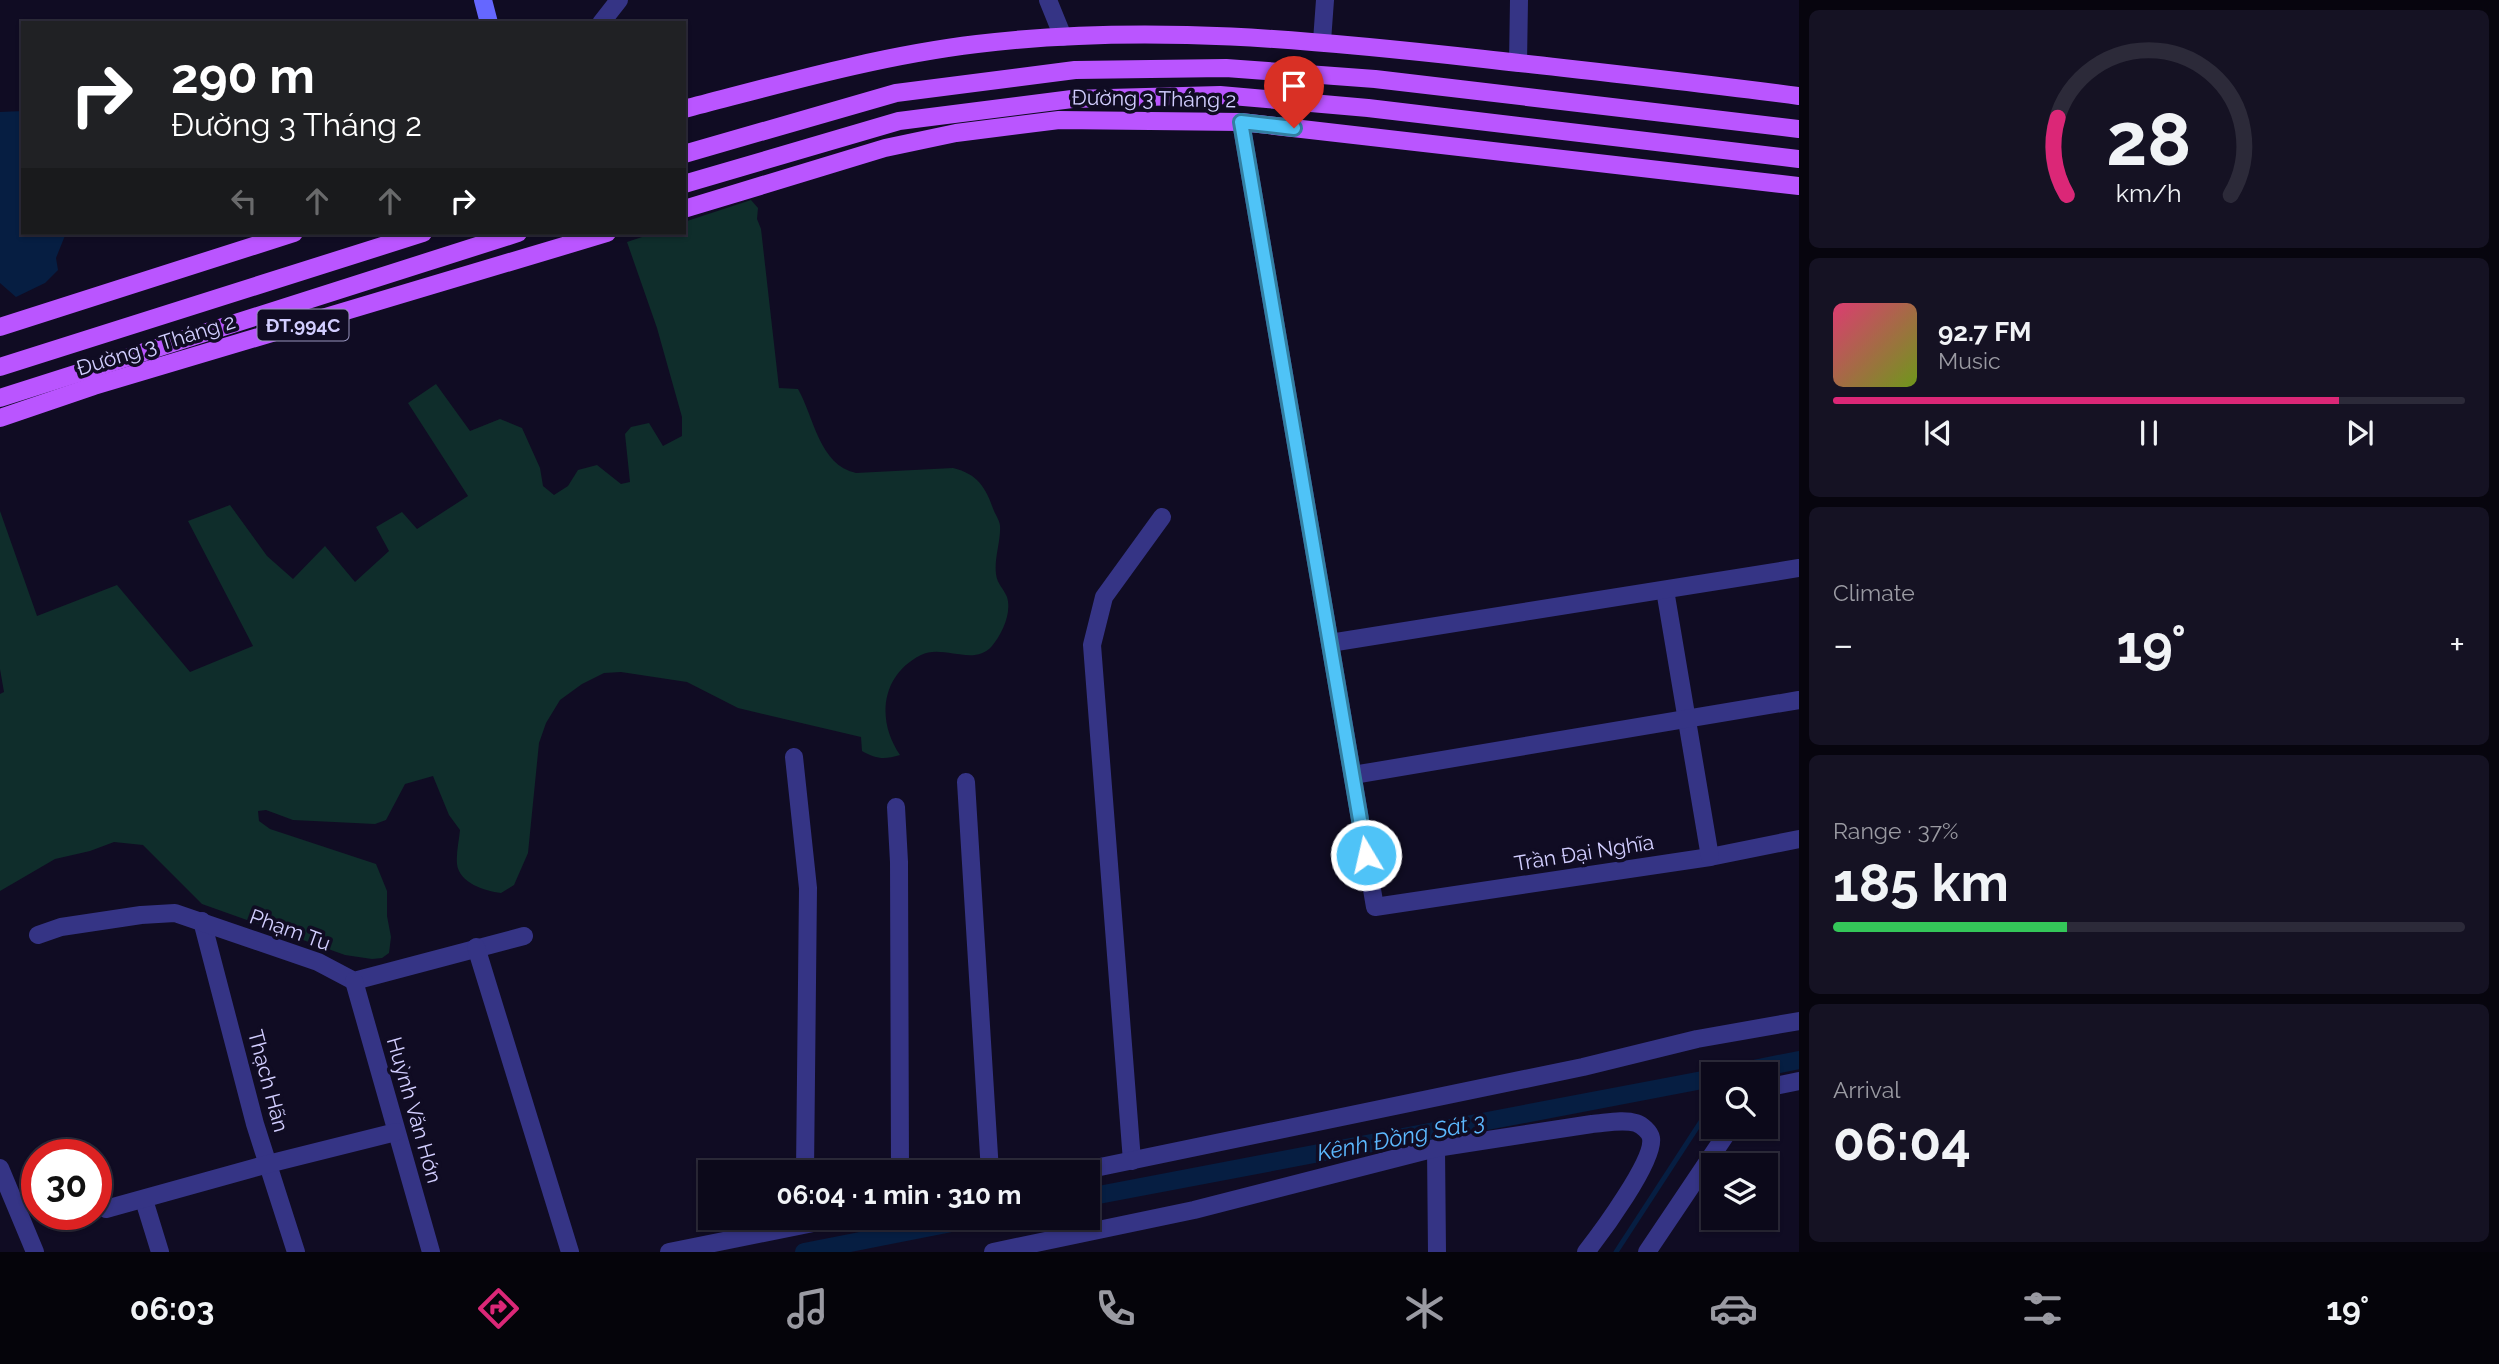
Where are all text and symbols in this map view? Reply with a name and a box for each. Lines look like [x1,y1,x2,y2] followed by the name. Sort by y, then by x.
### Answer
[171,47,315,104] text: 290 m
[56,49,147,140] icon: right
[1264,56,1324,128] pin
[1275,67,1313,105] icon: arrive
[1071,85,1237,112] street label: Đường 3 Tháng 2
[2106,98,2192,183] text: 28
[171,106,422,143] text: Đường 3 Tháng 2
[2116,178,2182,208] text: km/h
[225,182,263,220] icon: left
[298,182,336,220] icon: ahead
[371,182,409,220] icon: ahead
[444,182,482,220] icon: right
[73,308,238,381] street label: Đường 3 Tháng 2
[258,310,348,340] road number: ĐT.994C
[1938,317,2032,347] text: 92.7 FM
[1938,347,2001,374] text: Music
[1919,414,1957,452] icon: previous
[2130,414,2168,452] icon: pause
[2341,414,2379,452] icon: next
[1833,579,1915,606] text: Climate
[2117,614,2186,675] text: 19°
[1833,622,1853,667] text: −
[2449,622,2465,667] text: +
[1833,817,1958,844] text: Range · 37%
[1329,818,1403,892] position arrow
[1512,829,1656,876] street label: Trần Đại Nghĩa
[1833,852,2009,913] text: 185 km
[246,903,334,956] street label: Phạm Tu
[243,1027,294,1135] street label: Thạch Hãn
[382,1034,447,1186] street label: Huỳnh Văn Hớn
[1701,1062,1778,1230] map controls
[1701,1062,1778,1139] button: search
[1833,1076,1900,1103] text: Arrival
[1315,1107,1487,1166] water label: Kênh Đồng Sát 3
[1833,1111,1971,1172] text: 06:04
[21,1139,112,1230] speed limit sign: 30
[1701,1153,1778,1230] button: layers
[776,1180,1022,1210] text: 06:04 · 1 min · 310 m
[474,1284,523,1333] icon: directions
[783,1284,832,1333] icon: music
[1091,1284,1140,1333] icon: phone
[1400,1284,1449,1333] icon: climate
[1709,1284,1758,1333] icon: car
[2018,1284,2067,1333] icon: filters
[130,1290,214,1327] text: 06:03
[2326,1290,2369,1327] text: 19°

